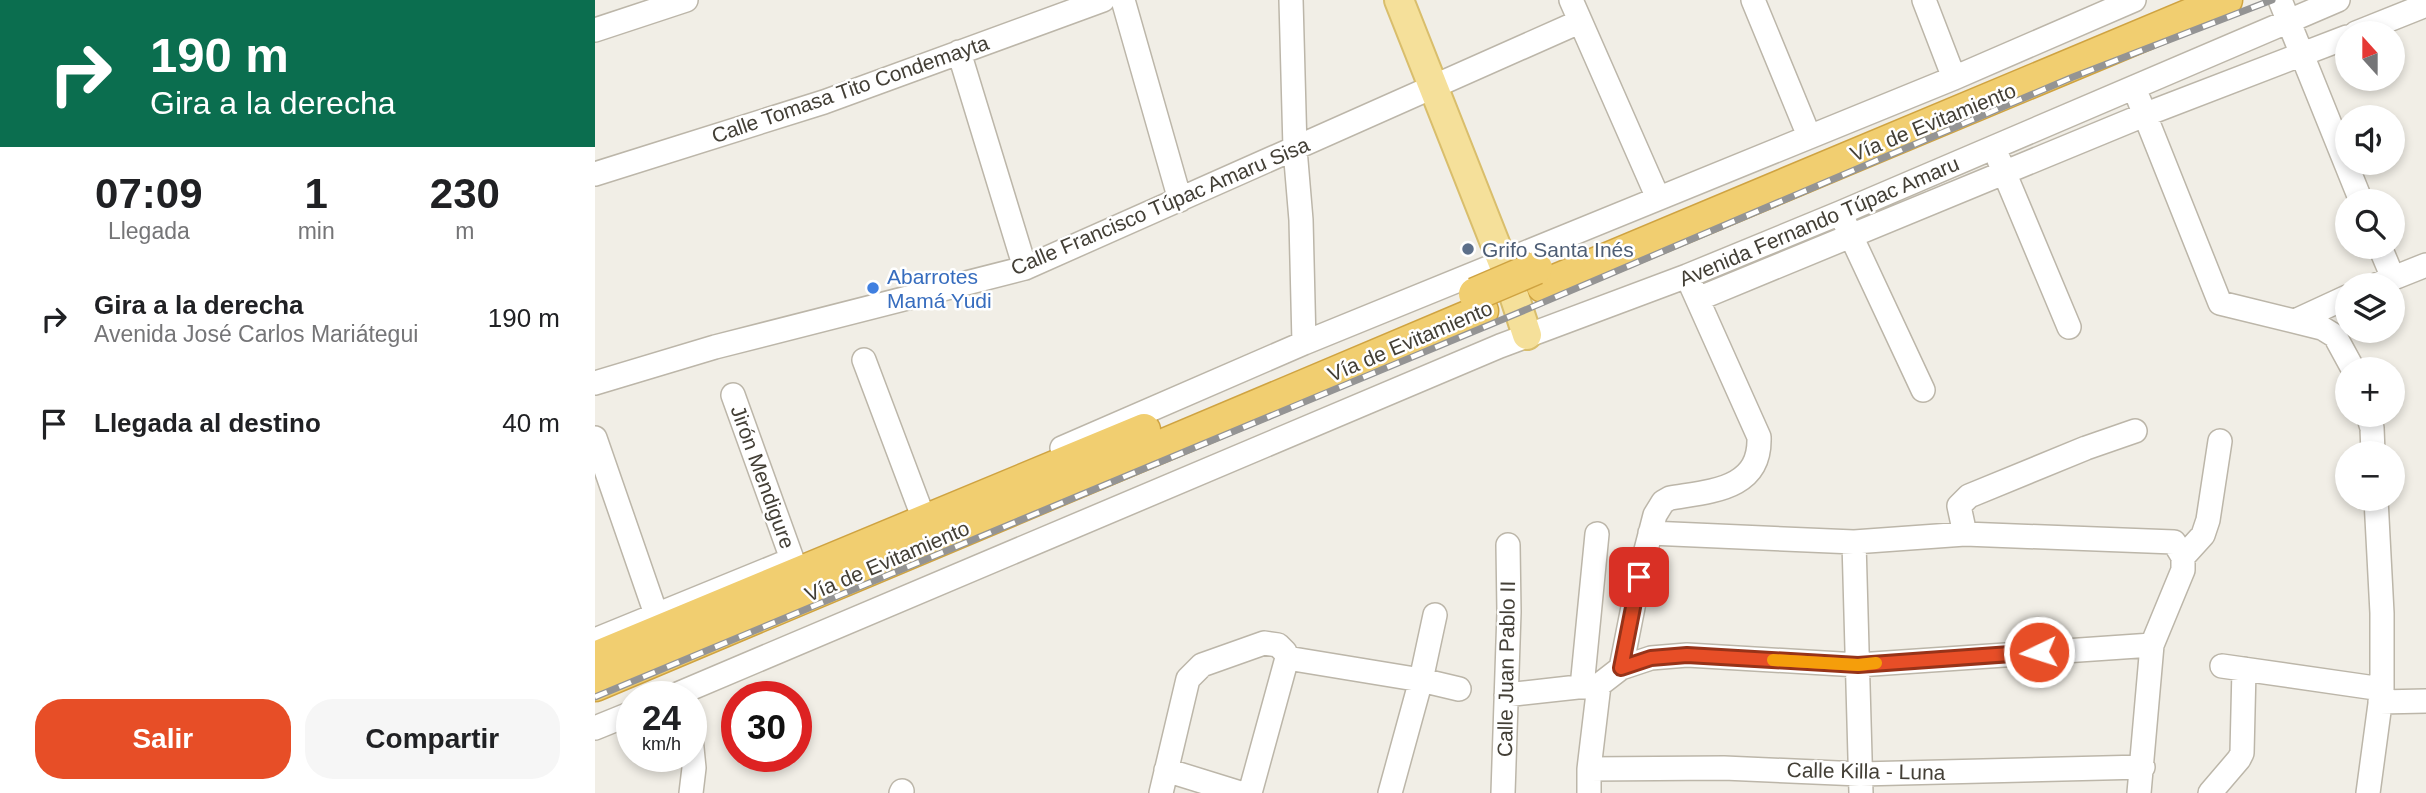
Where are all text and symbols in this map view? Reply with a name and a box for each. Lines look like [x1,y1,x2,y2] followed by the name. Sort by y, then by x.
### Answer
[2335,21,2405,91] north arrow
[2335,21,2405,511] map controls
[35,28,126,119] icon: right
[150,28,289,82] text: 190 m
[708,31,992,147] street label: Calle Tomasa Tito Condemayta
[1847,78,2019,166] street label: Vía de Evitamiento
[150,85,395,121] text: Gira a la derecha
[2335,105,2405,175] button: sound
[1007,132,1313,279] street label: Calle Francisco Túpac Amaru Sisa
[1676,151,1962,291] street label: Avenida Fernando Túpac Amaru
[95,170,203,217] text: 07:09
[304,170,328,217] text: 1
[430,170,500,217] text: 230
[2335,189,2405,259] button: search
[108,218,190,244] text: Llegada
[298,218,335,244] text: min
[455,218,474,244] text: m
[1482,238,1634,261] place label: Grifo Santa Inés
[1460,241,1476,257] marker: Grifo Santa Inés
[887,265,992,312] place label: Abarrotes Mamá Yudi
[2335,273,2405,343] button: layers
[865,280,881,296] marker: Abarrotes Mamá Yudi
[94,290,304,320] text: Gira a la derecha
[1324,296,1496,386] street label: Vía de Evitamiento
[35,300,73,338] icon: right
[488,303,560,333] text: 190 m
[94,321,418,347] text: Avenida José Carlos Mariátegui
[2335,357,2405,427] button: +
[726,402,800,552] street label: Jirón Mendigure
[35,405,73,443] icon: arrive
[94,408,321,438] text: Llegada al destino
[502,408,560,438] text: 40 m
[2335,441,2405,511] button: −
[801,516,973,606] street label: Vía de Evitamiento
[1609,547,1669,607] pin
[1620,558,1658,596] icon: arrive
[1493,581,1519,757] street label: Calle Juan Pablo II
[2002,615,2076,689] position arrow
[721,681,812,772] speed limit sign: 30
[642,698,681,737] text: 24
[35,699,291,779] button: Salir
[305,699,560,779] button: Compartir
[642,734,681,754] text: km/h
[1786,758,1946,784] street label: Calle Killa - Luna

